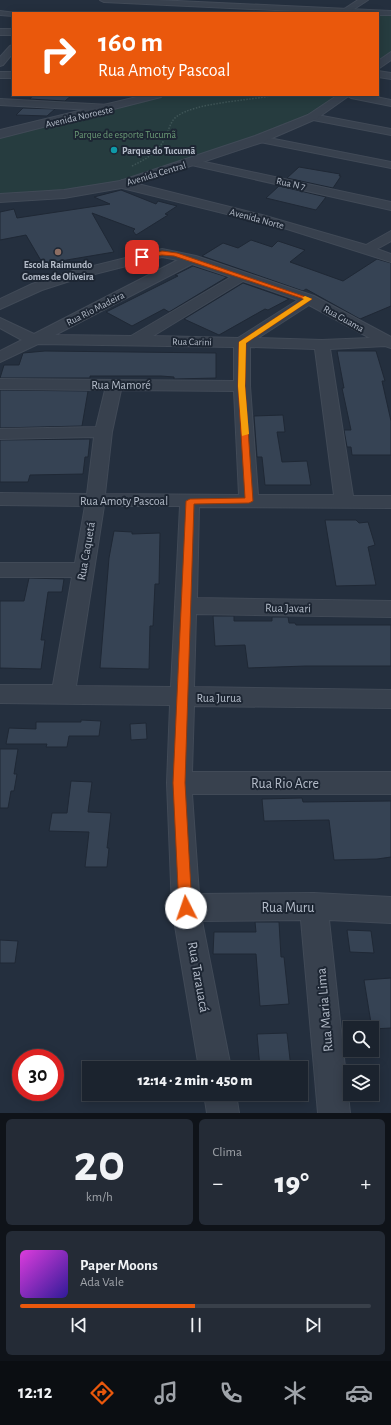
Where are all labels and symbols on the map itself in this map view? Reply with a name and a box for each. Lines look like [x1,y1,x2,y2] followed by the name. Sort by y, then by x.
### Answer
[45,104,114,130] street label: Avenida Noroeste
[74,130,176,140] park label: Parque de esporte Tucumã
[109,145,119,155] marker: Parque do Tucumã
[122,146,196,156] place label: Parque do Tucumã
[125,160,187,188] street label: Avenida Central
[275,176,306,192] street label: Rua N 7
[229,207,285,231] street label: Avenida Norte
[125,240,159,274] pin
[53,247,63,257] marker: Escola Raimundo Gomes de Oliveira
[22,260,94,282] place label: Escola Raimundo Gomes de Oliveira
[65,290,126,328] street label: Rua Rio Madeira
[322,304,366,334] street label: Rua Guama
[172,337,212,347] street label: Rua Carini
[91,379,151,391] street label: Rua Mamoré
[80,495,168,508] street label: Rua Amoty Pascoal
[75,520,97,581] street label: Rua Caquetá
[265,602,311,614] street label: Rua Javari
[196,692,242,704] street label: Rua Jurua
[251,777,319,791] street label: Rua Rio Acre
[165,887,207,929] position arrow
[262,901,314,915] street label: Rua Muru
[185,941,211,1014] street label: Rua Tarauacá
[314,967,336,1052] street label: Rua Maria Lima
[12,1049,64,1101] speed limit sign: 30

